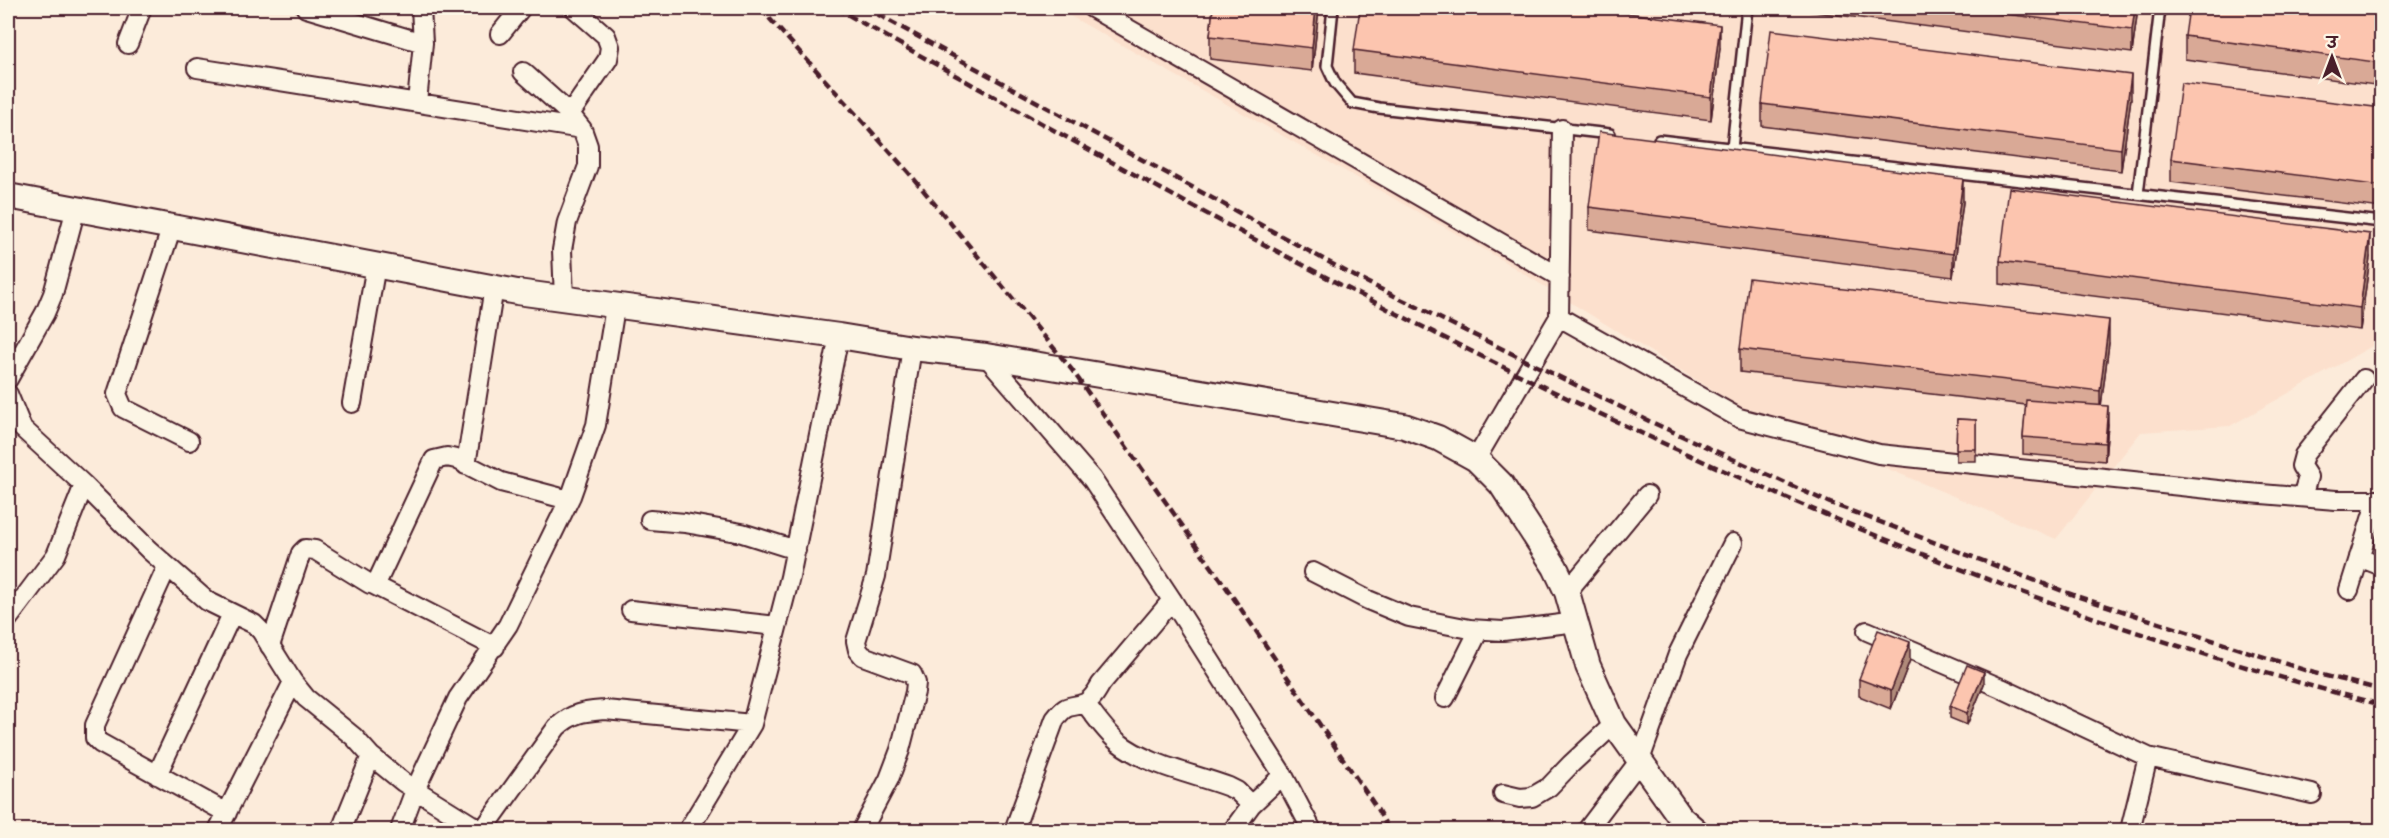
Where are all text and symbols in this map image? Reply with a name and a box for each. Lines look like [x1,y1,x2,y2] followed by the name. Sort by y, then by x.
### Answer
[2302,27,2362,87] north arrow
[2325,33,2339,54] text: उ

